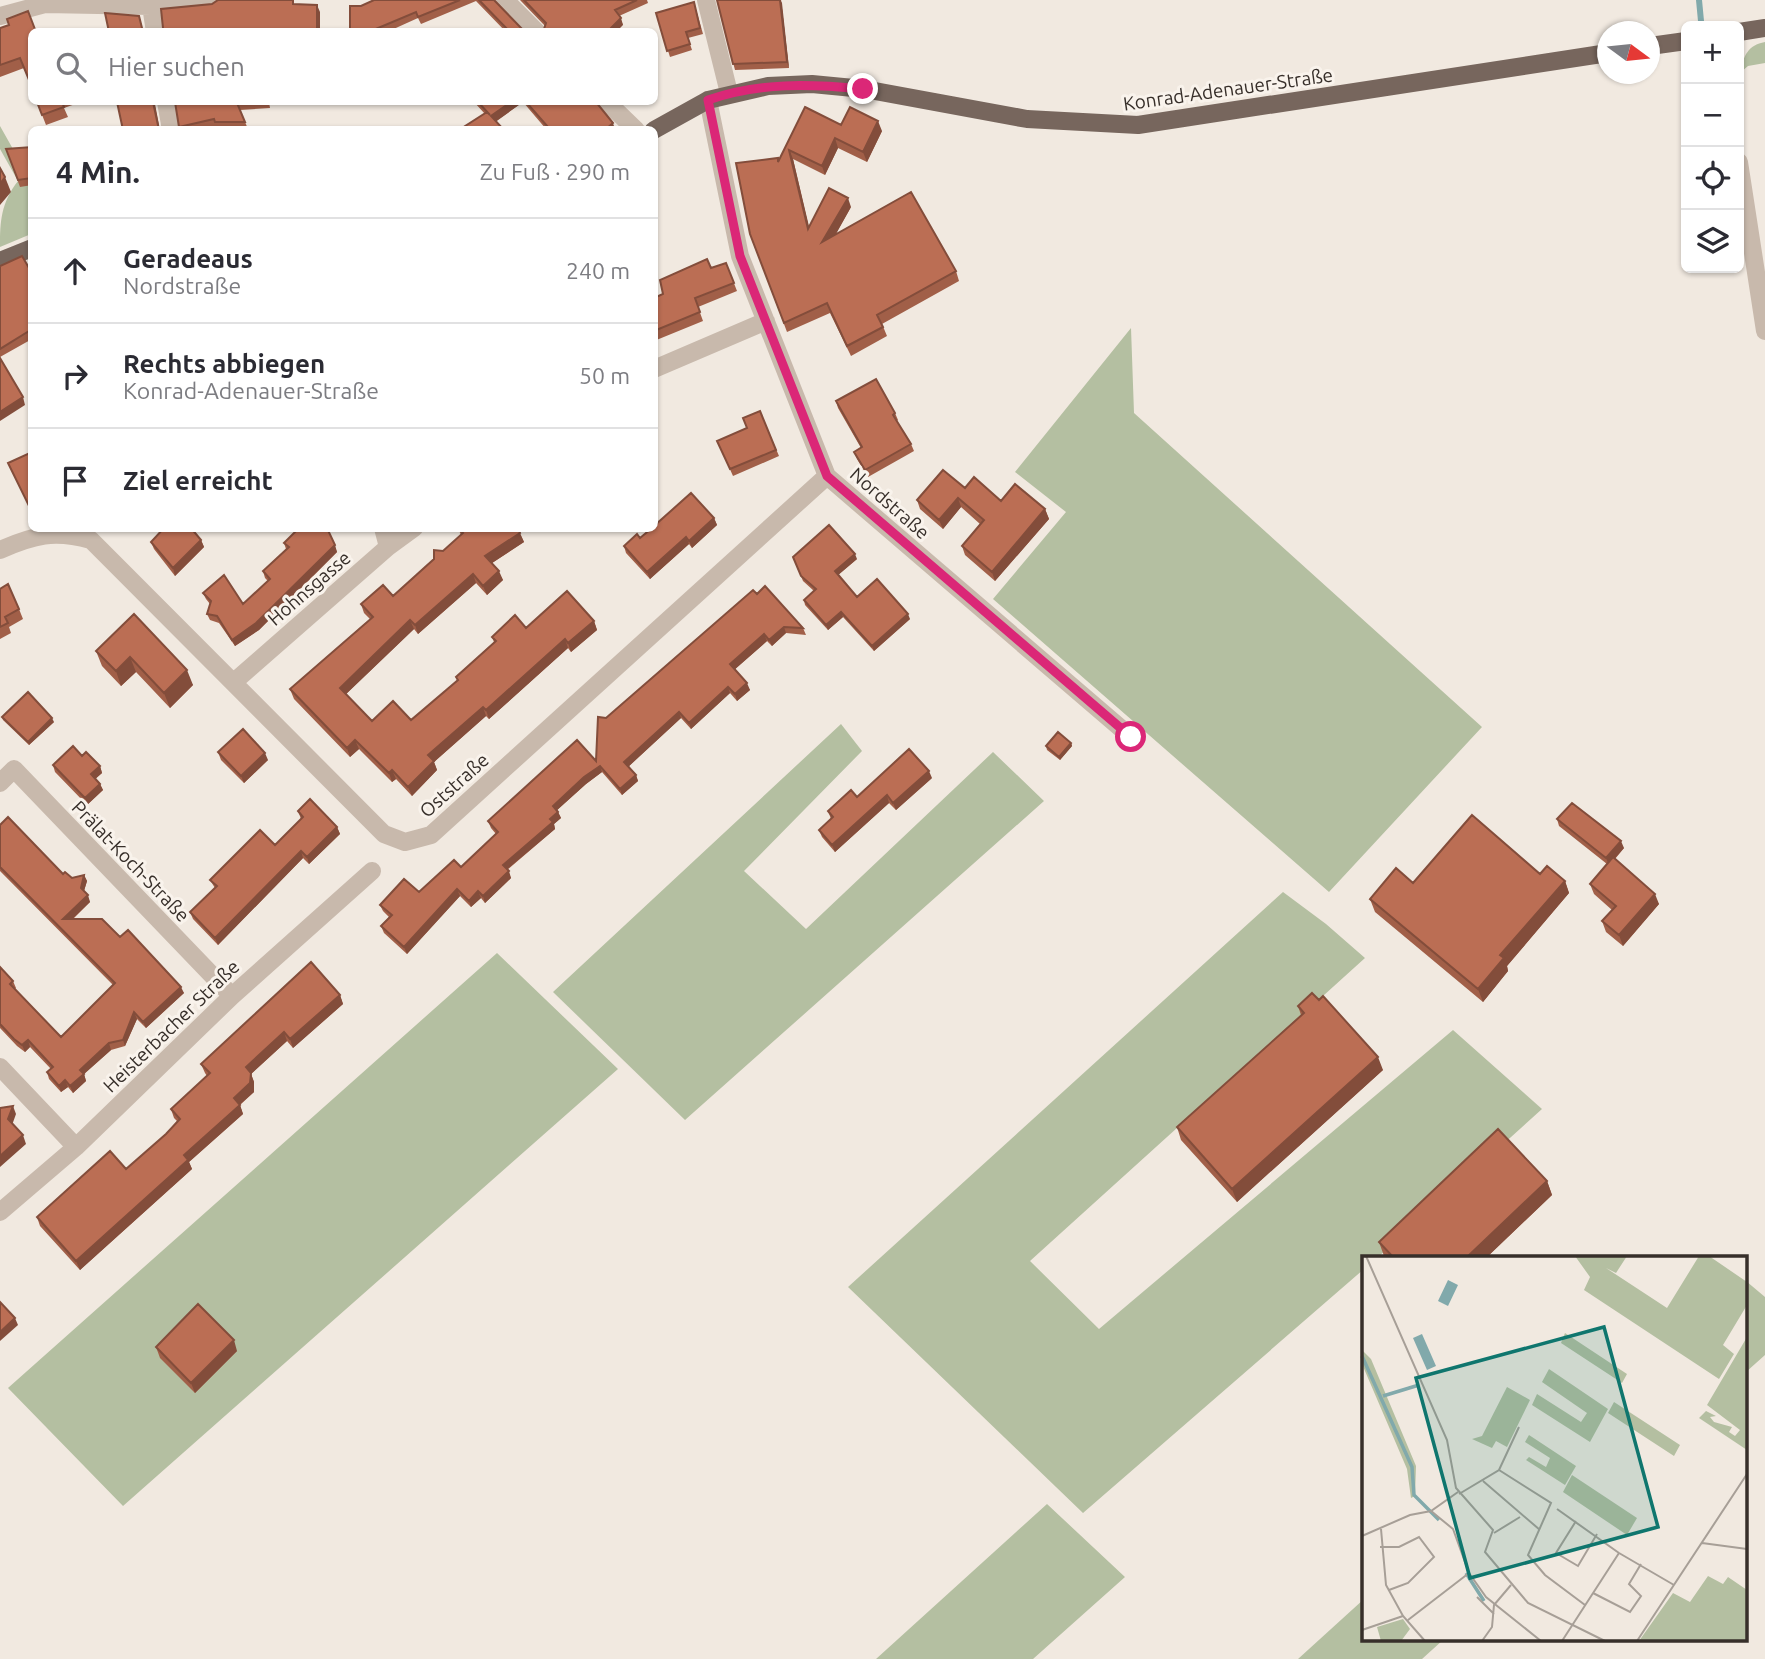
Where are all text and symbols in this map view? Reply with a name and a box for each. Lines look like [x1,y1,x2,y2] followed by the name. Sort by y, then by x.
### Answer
[1597,21,1660,84] north arrow
[1681,21,1744,273] map controls
[1681,21,1744,84] button: +
[28,28,658,105] search box
[52,48,90,86] icon: search
[108,52,245,81] text: Hier suchen
[1122,63,1334,115] street label: Konrad-Adenauer-Straße
[847,73,878,104] route end
[1681,84,1744,147] button: −
[1681,147,1744,210] button: locate
[56,155,140,189] text: 4 Min.
[480,159,630,184] text: Zu Fuß · 290 m
[1681,210,1744,273] button: layers
[123,244,253,273] text: Geradeaus
[56,252,94,290] icon: ahead
[566,258,630,283] text: 240 m
[123,273,241,298] text: Nordstraße
[123,349,325,378] text: Rechts abbiegen
[56,357,94,395] icon: right
[579,363,630,388] text: 50 m
[123,378,379,403] text: Konrad-Adenauer-Straße
[56,462,94,500] icon: arrive
[846,463,934,543] street label: Nordstraße
[123,466,273,495] text: Ziel erreicht
[263,546,355,630] street label: Hohnsgasse
[1115,721,1146,752] route start
[415,748,493,822] street label: Oststraße
[68,796,194,926] street label: Prälat-Koch-Straße
[98,955,244,1097] street label: Heisterbacher Straße
[1362,1256,1748,1642] inset map

